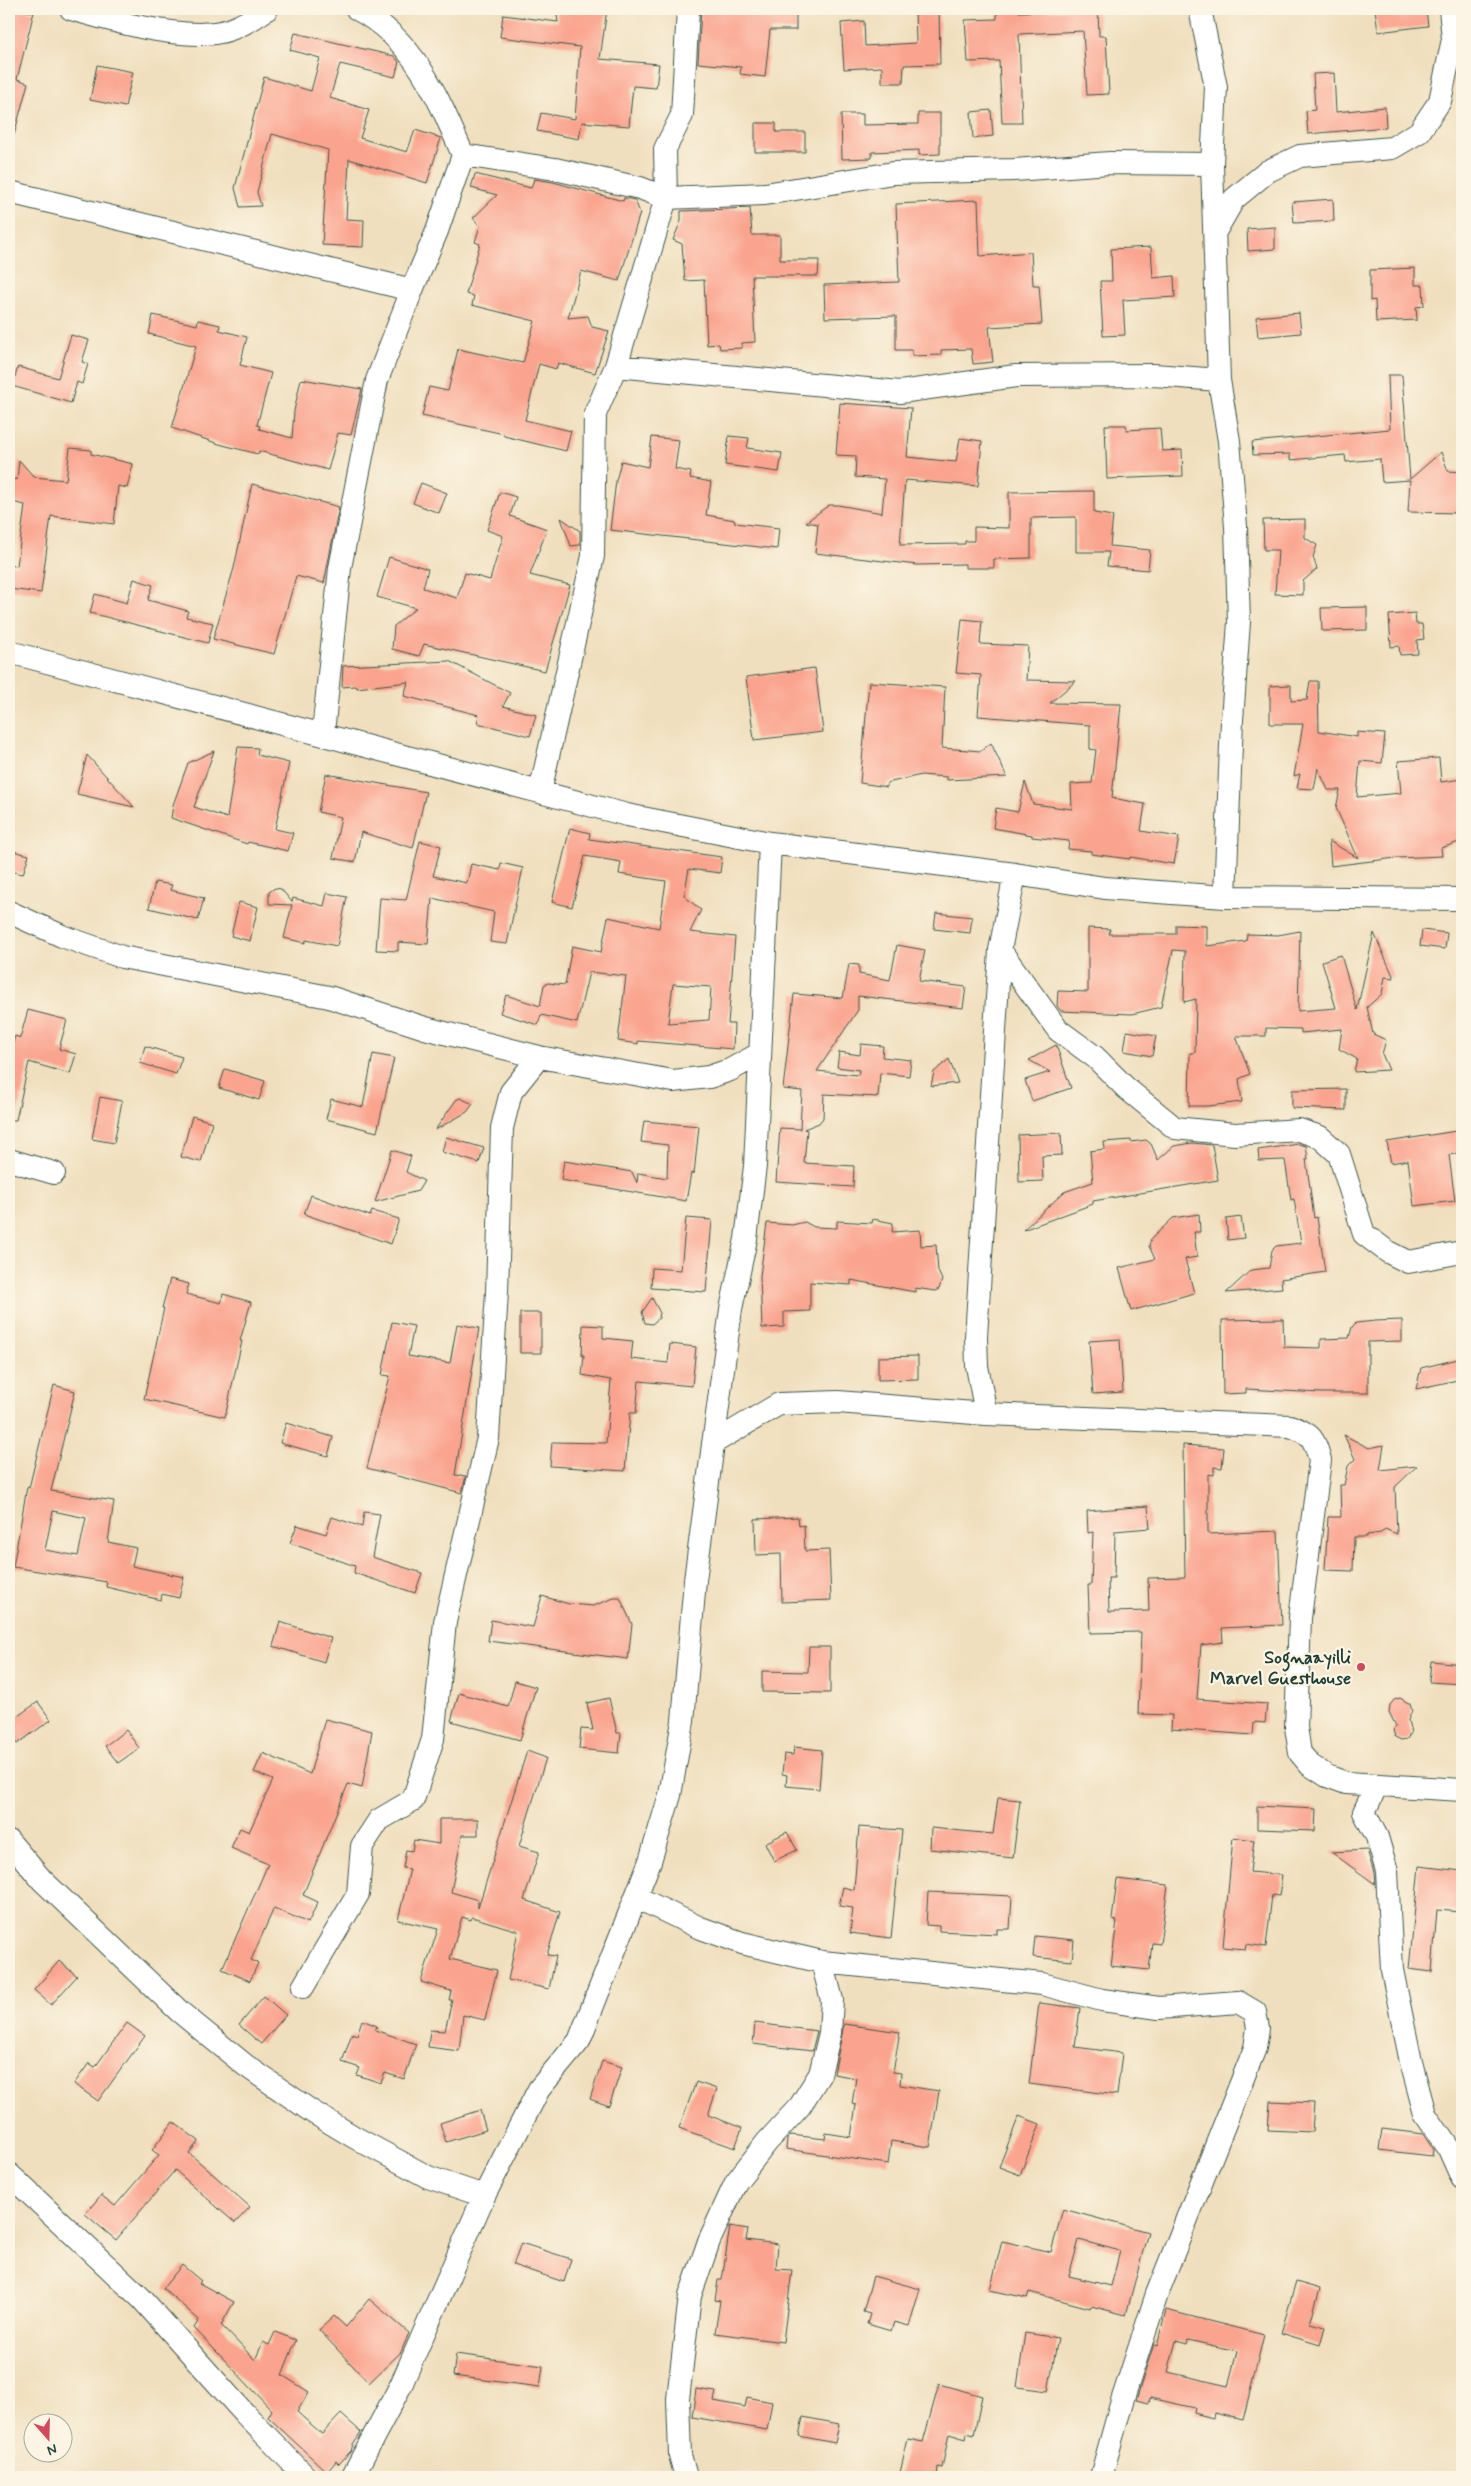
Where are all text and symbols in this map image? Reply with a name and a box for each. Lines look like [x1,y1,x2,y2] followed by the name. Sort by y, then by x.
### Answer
[1210,1646,1351,1691] place label: Sognaayilli Marvel Guesthouse
[1355,1661,1367,1673] marker: Sognaayilli Marvel Guesthouse
[22,2414,72,2464] north arrow
[45,2439,60,2459] text: N

